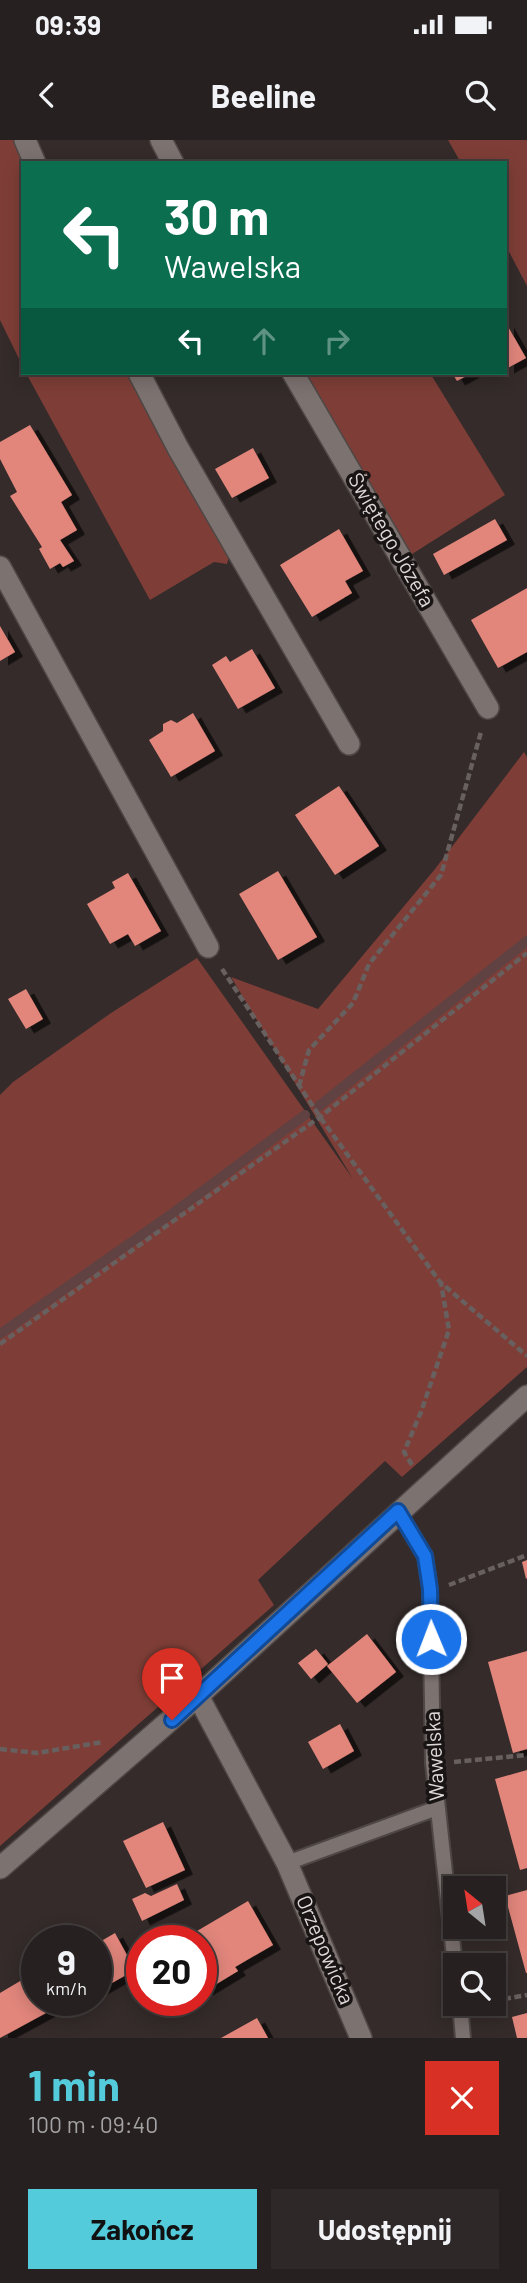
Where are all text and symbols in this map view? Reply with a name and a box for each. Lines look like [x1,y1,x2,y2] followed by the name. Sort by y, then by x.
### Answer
[35,9,101,40] text: 09:39
[28,76,66,114] icon: back
[211,76,316,114] text: Beeline
[461,76,499,114] icon: search
[164,186,269,245] text: 30 m
[49,189,140,280] icon: left
[164,246,301,284] text: Wawelska
[172,322,210,360] icon: left
[245,322,283,360] icon: ahead
[318,322,356,360] icon: right
[344,468,441,611] street label: Świętego Józefa
[394,1602,468,1676] position arrow
[142,1648,202,1720] pin
[153,1659,191,1697] icon: arrive
[419,1710,448,1802] street label: Wawelska
[443,1876,506,1939] north arrow
[443,1876,506,2016] map controls
[292,1891,361,2008] street label: Orzepowicka
[126,1925,217,2016] speed limit sign: 20
[57,1940,76,1982] text: 9
[443,1953,506,2016] button: search
[46,1977,87,1999] text: km/h
[28,2059,120,2109] text: 1 min
[425,2061,499,2135] button: close
[28,2110,158,2138] text: 100 m · 09:40
[28,2189,257,2269] button: Zakończ
[271,2189,499,2269] button: Udostępnij

